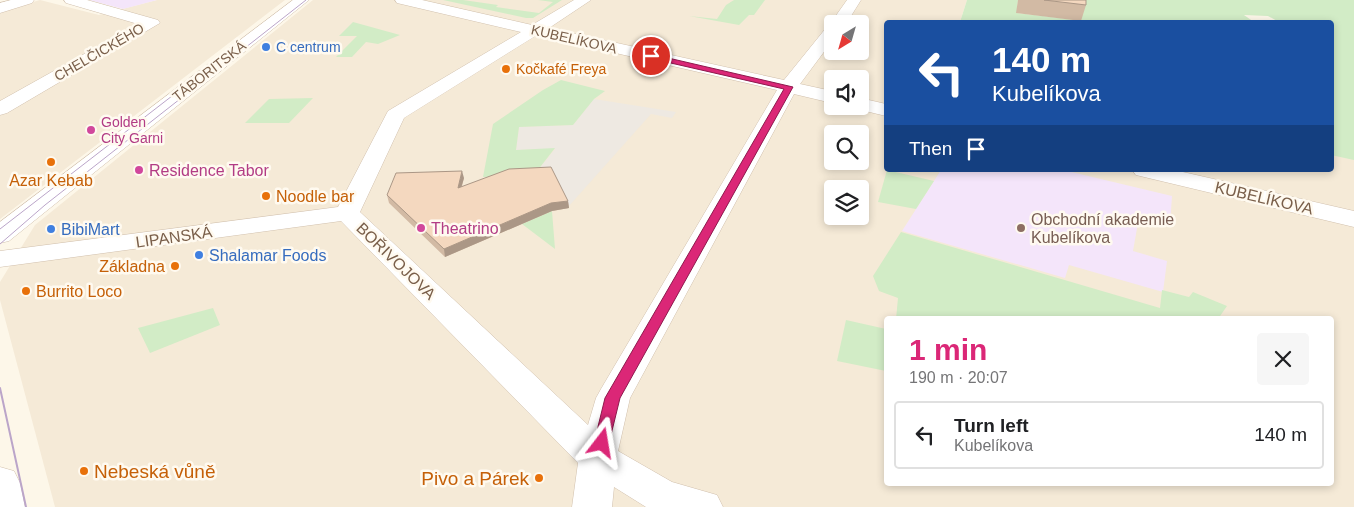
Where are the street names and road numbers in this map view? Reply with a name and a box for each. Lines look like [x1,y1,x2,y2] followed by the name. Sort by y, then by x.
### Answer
[51,20,147,84] street label: CHELČICKÉHO
[529,21,619,57] street label: KUBELÍKOVA
[169,37,249,105] street label: TÁBORITSKÁ
[1213,177,1315,218] street label: KUBELÍKOVA
[353,218,440,303] street label: BOŘIVOJOVA
[135,222,214,251] street label: LIPANSKÁ

